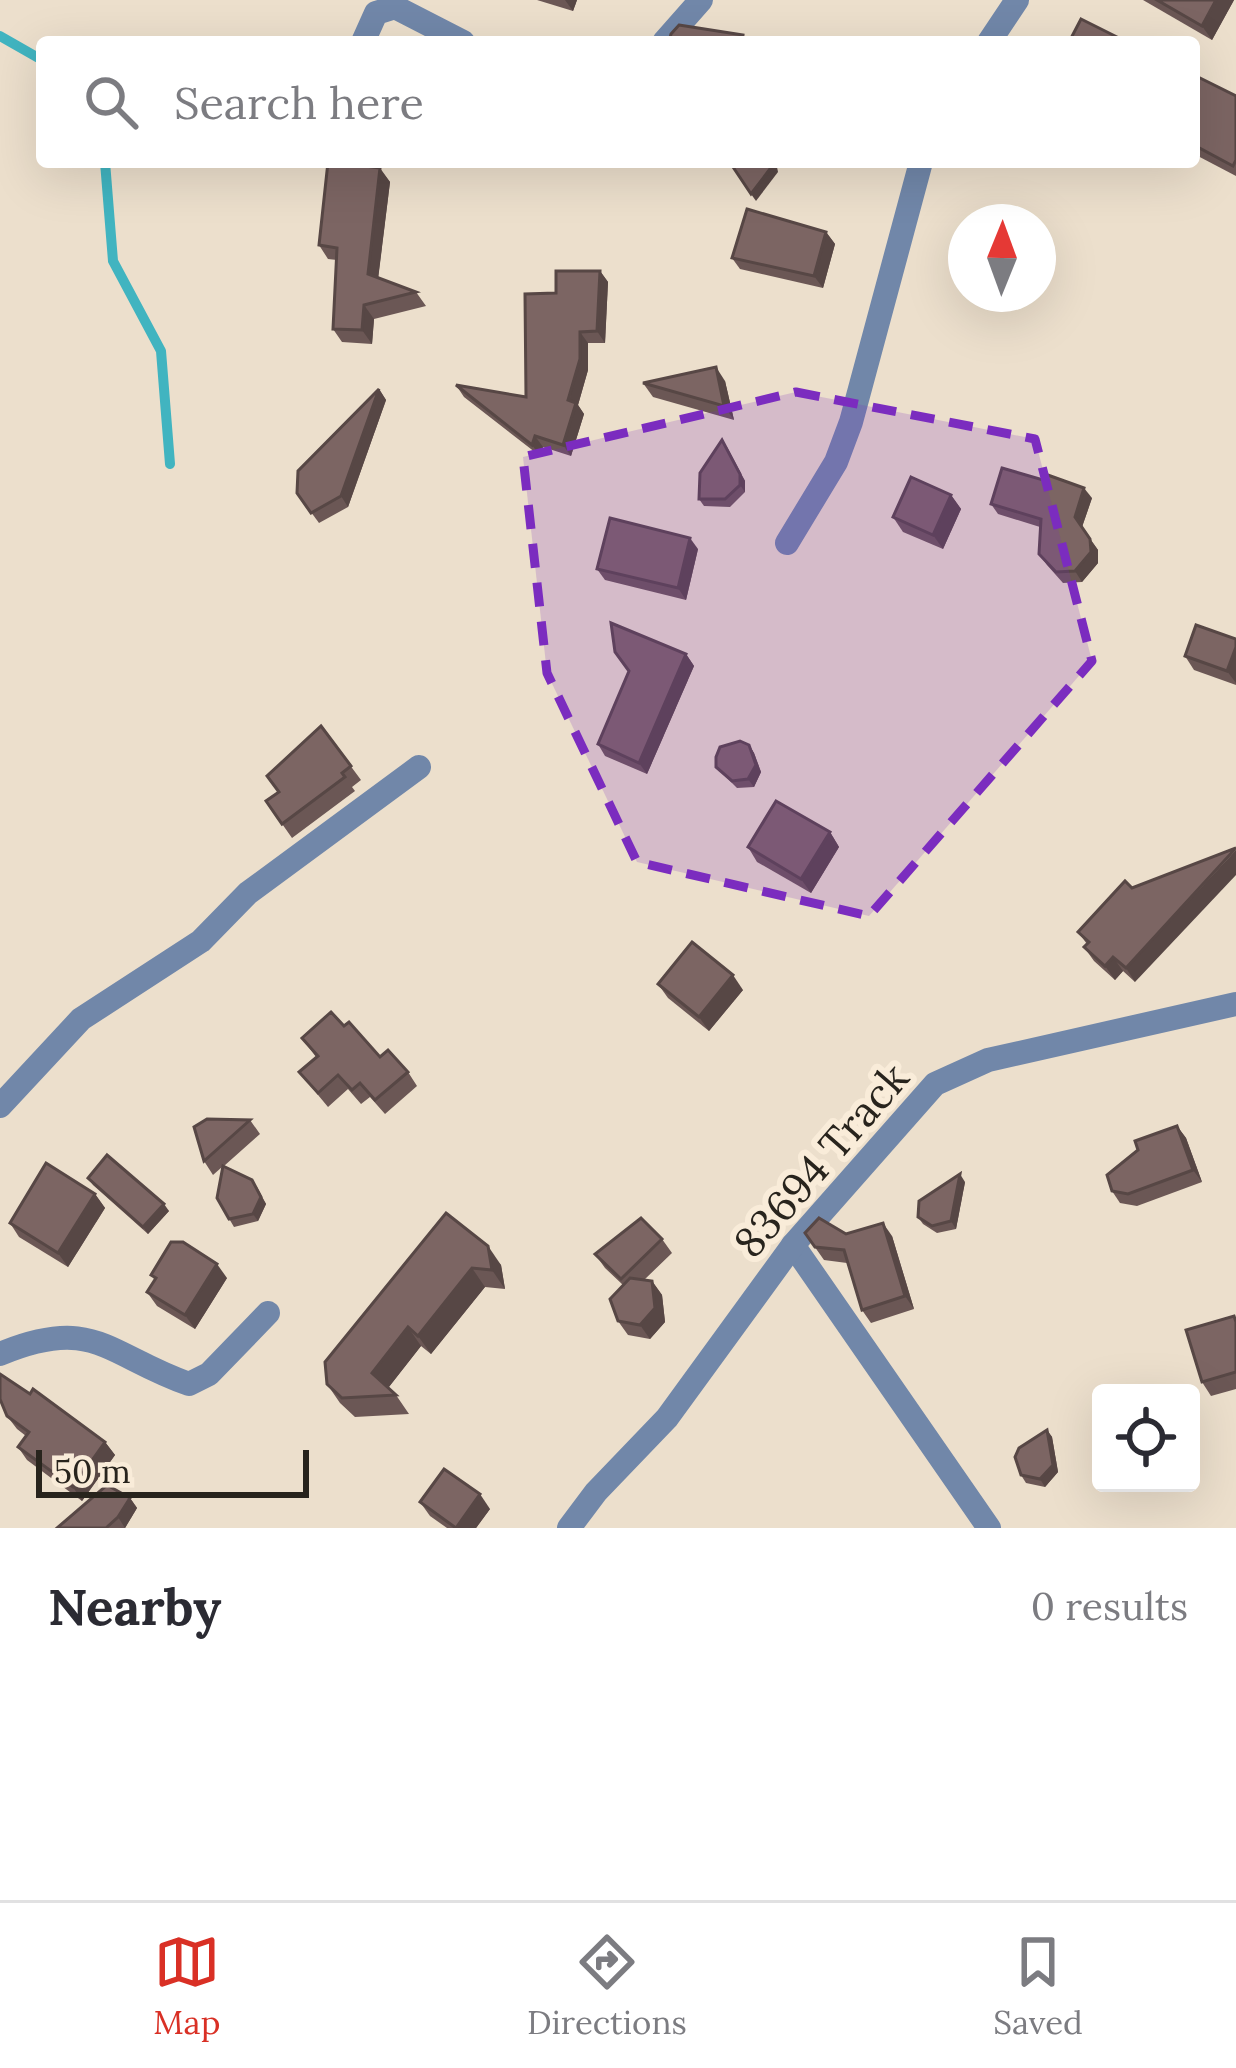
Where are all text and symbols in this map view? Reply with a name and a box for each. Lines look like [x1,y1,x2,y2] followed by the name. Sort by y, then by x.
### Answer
[36,36,1200,168] search box
[78,69,144,135] icon: search
[174,74,424,131] text: Search here
[948,204,1056,312] north arrow
[722,1051,920,1268] street label: 83694 Track
[1092,1384,1200,1492] map controls
[1092,1384,1200,1492] button: locate
[36,1444,309,1497] scale bar
[54,1450,131,1492] text: 50 m
[48,1574,221,1639] text: Nearby
[1031,1581,1188,1631] text: 0 results
[153,1929,220,2043] tab: Map
[527,1929,687,2043] tab: Directions
[993,1929,1083,2043] tab: Saved

